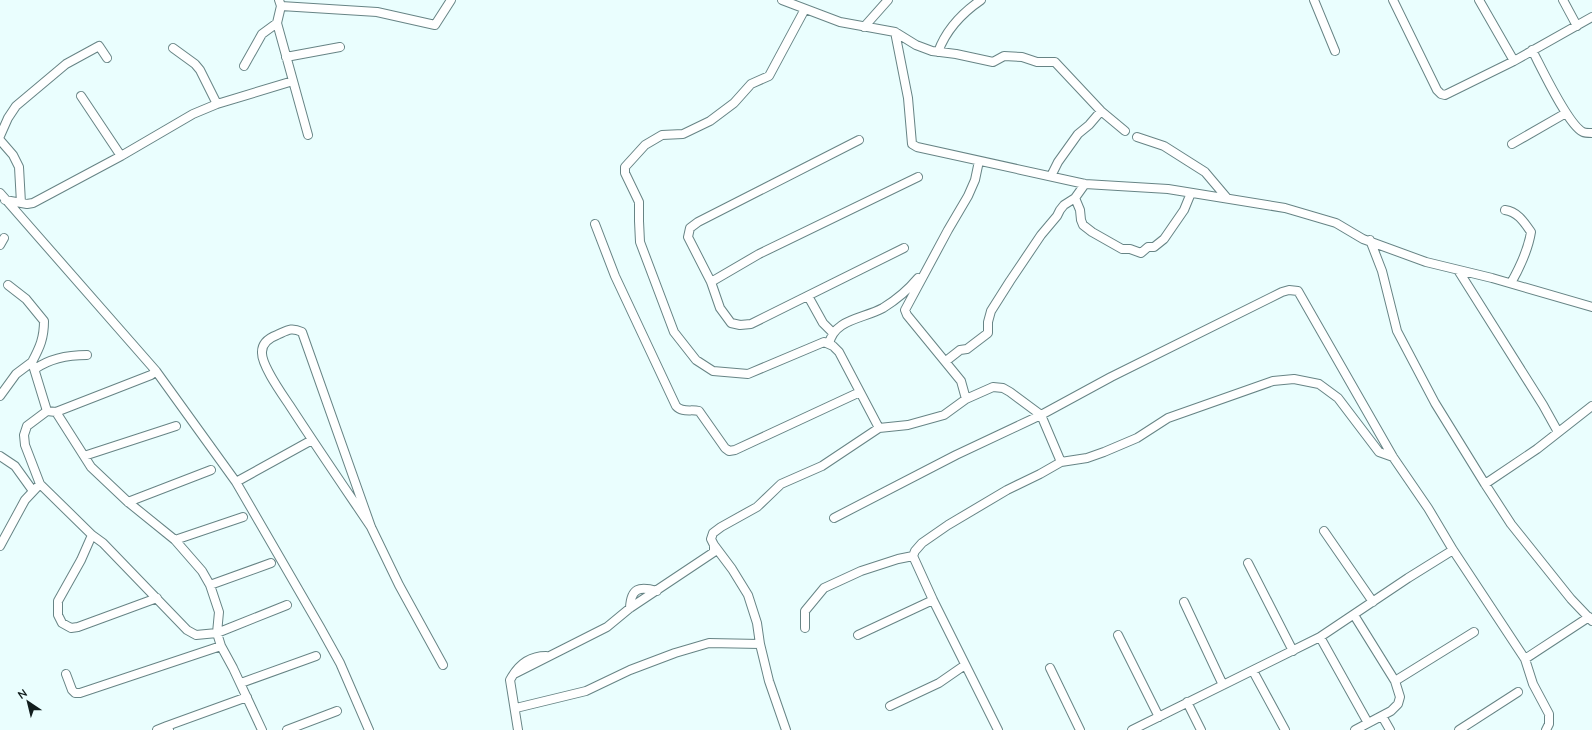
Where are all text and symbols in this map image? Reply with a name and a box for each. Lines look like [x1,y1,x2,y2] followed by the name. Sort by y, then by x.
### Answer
[8,682,48,722] north arrow
[15,686,30,702] text: N

